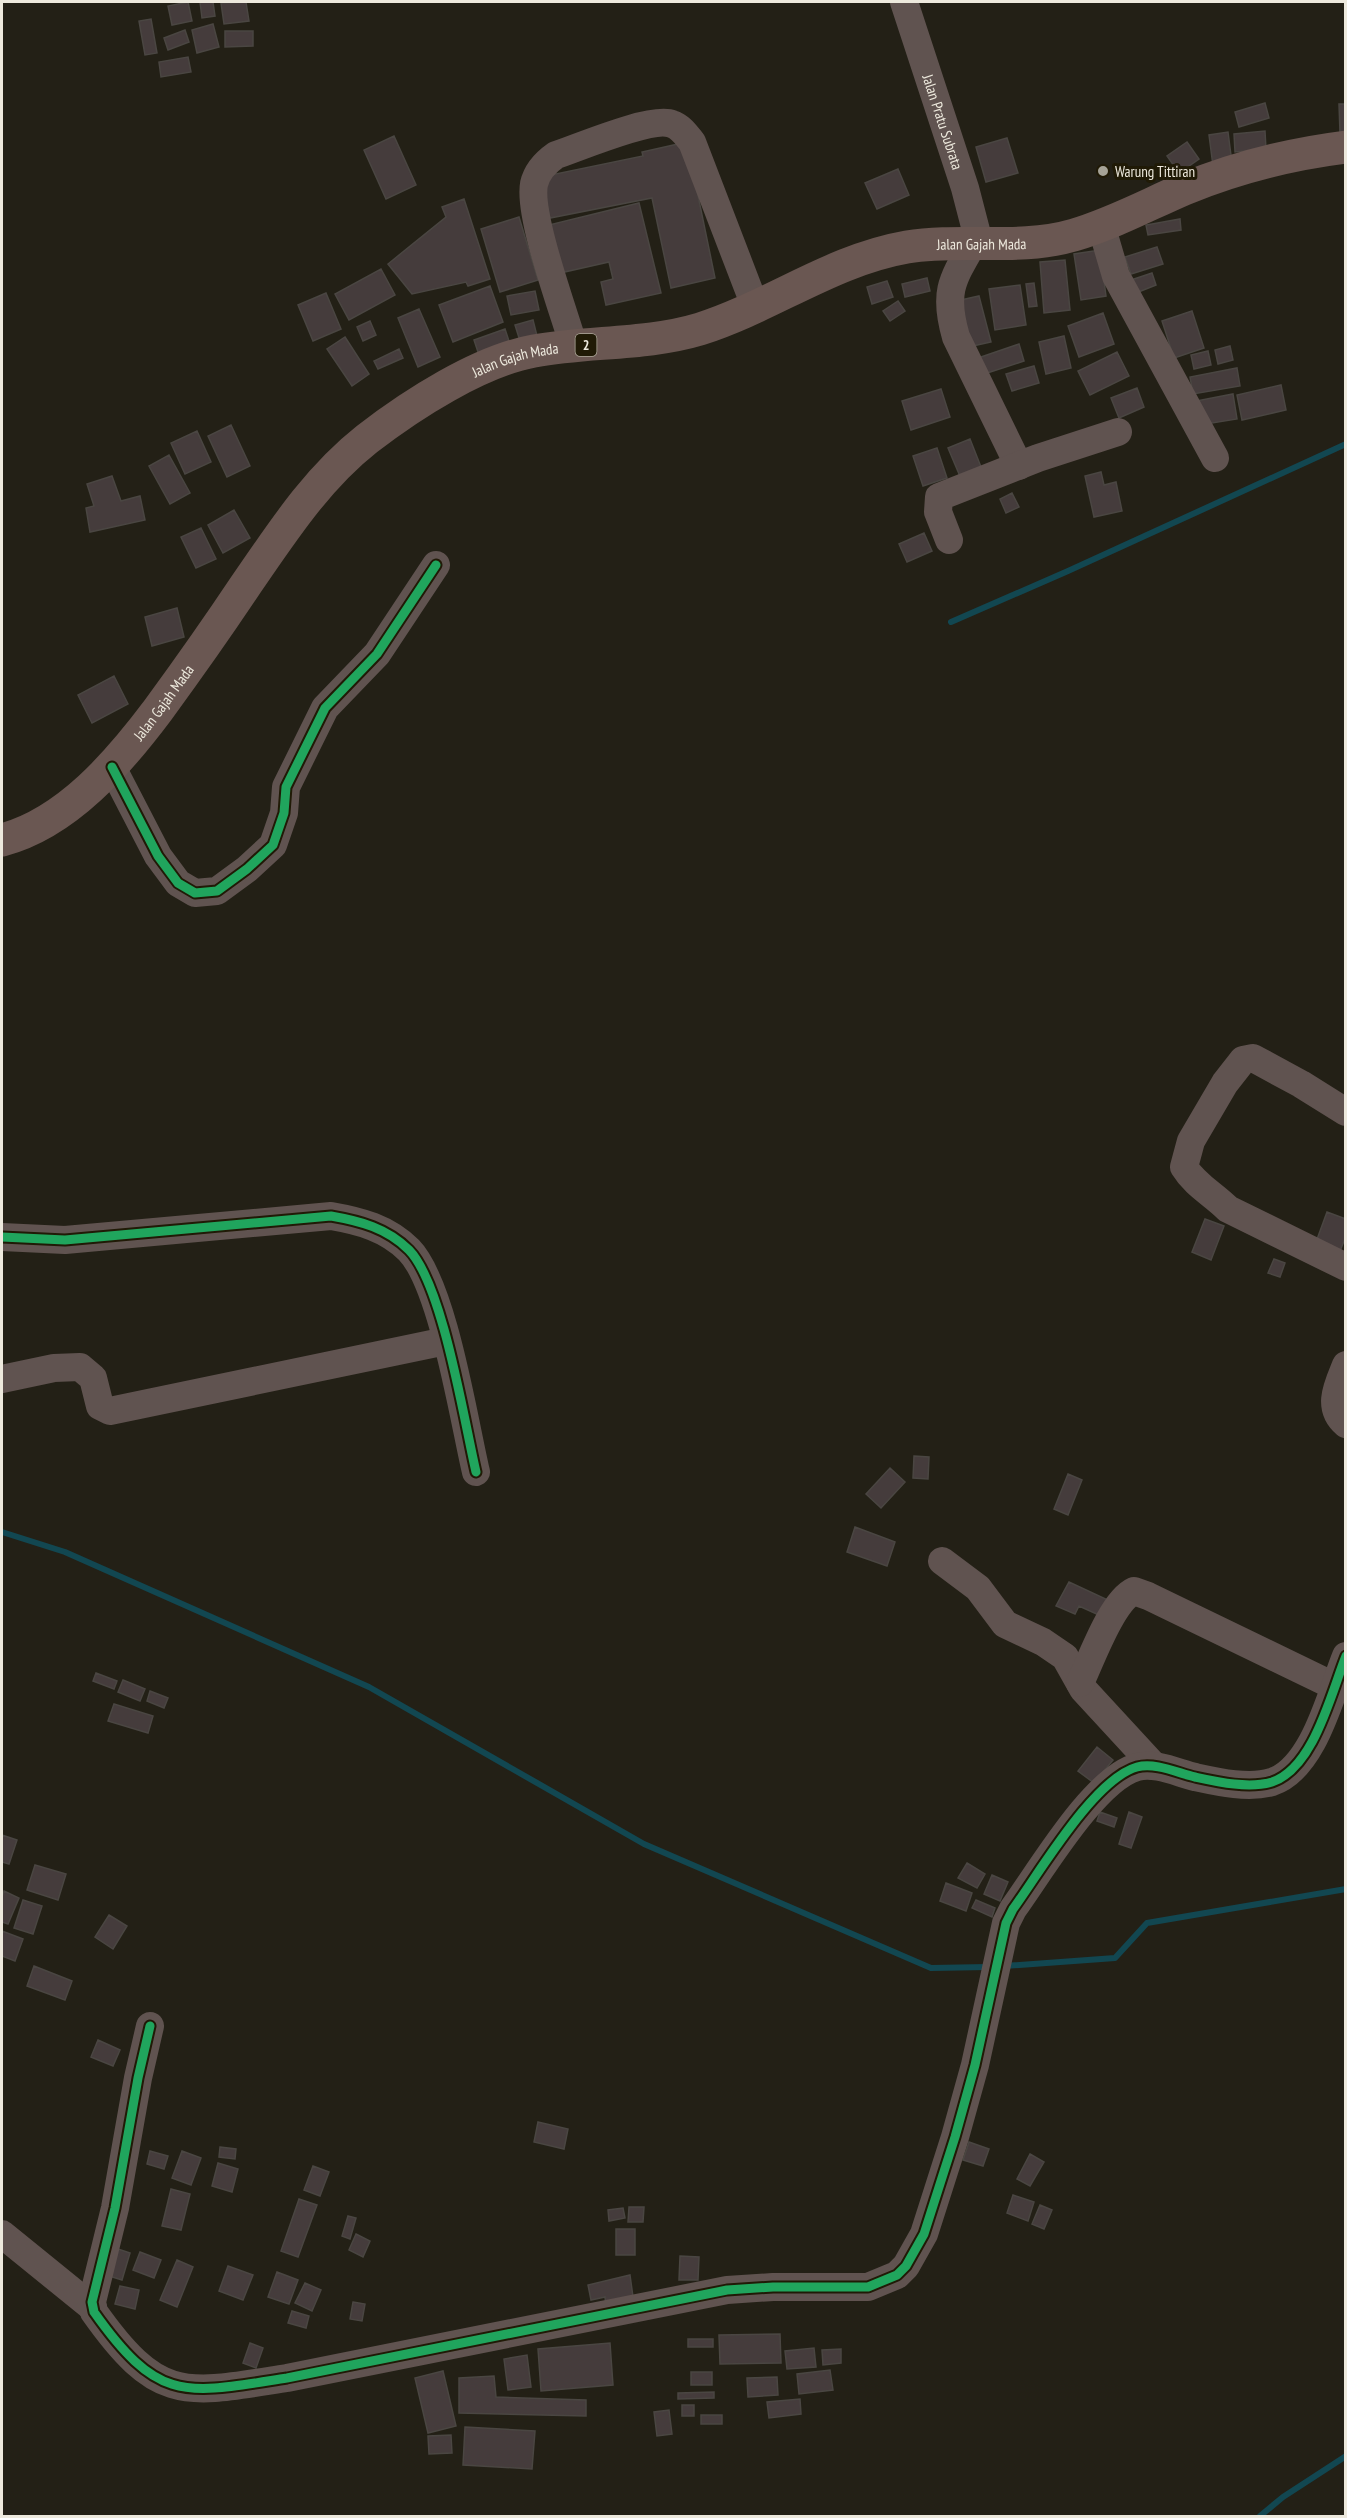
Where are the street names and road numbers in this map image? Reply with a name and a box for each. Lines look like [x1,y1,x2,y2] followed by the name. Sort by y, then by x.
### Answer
[918,71,968,172] street label: Jalan Pratu Subrata
[935,233,1027,254] street label: Jalan Gajah Mada
[576,334,596,356] road number: 2
[468,338,559,381] street label: Jalan Gajah Mada
[128,661,197,745] street label: Jalan Gajah Mada

